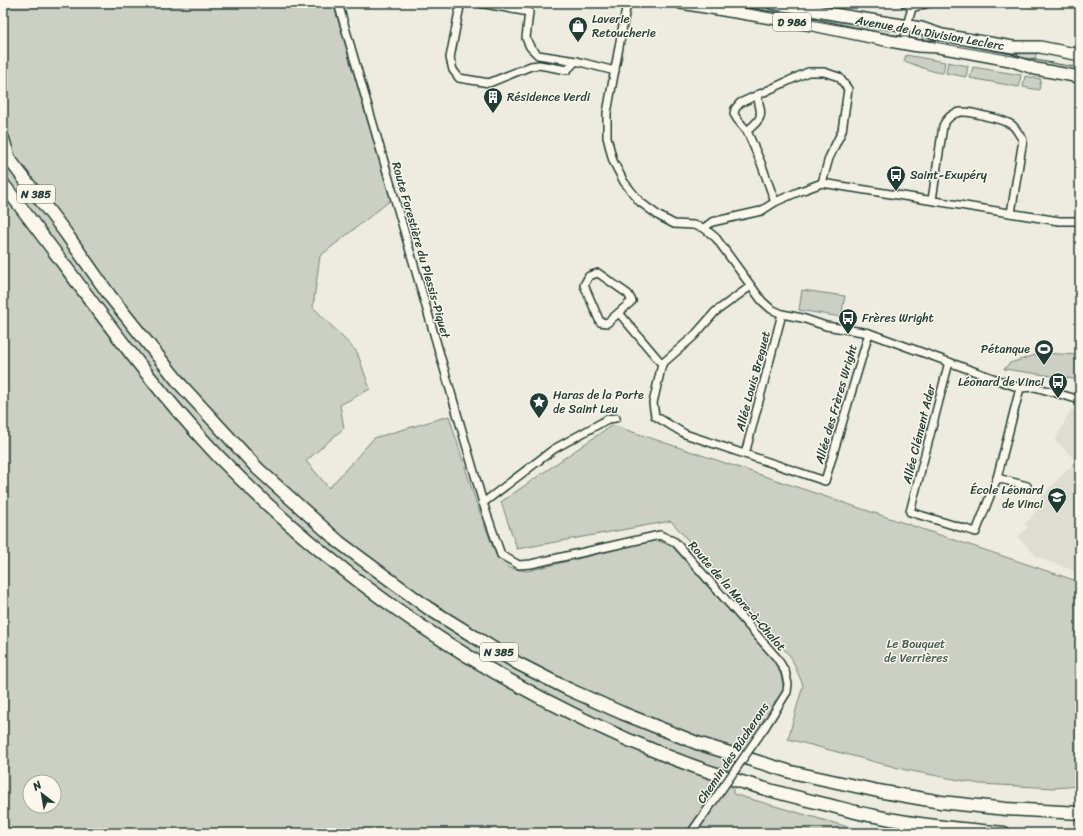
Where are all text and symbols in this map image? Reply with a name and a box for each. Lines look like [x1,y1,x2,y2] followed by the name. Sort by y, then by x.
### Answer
[592,8,656,44] place label: Laverie Retoucherie
[853,9,1006,57] street label: Avenue de la Division Leclerc
[773,13,811,31] road number: D 986
[567,15,589,43] shop icon: Laverie Retoucherie
[482,86,504,114] building icon: Résidence Verdi
[507,86,591,108] place label: Résidence Verdi
[385,159,457,342] street label: Route Forestière du Plessis-Piquet
[885,164,907,192] bus stop icon: Saint-Exupéry
[910,164,988,186] place label: Saint-Exupéry
[17,185,55,203] road number: N 385
[837,307,859,335] bus stop icon: Frères Wright
[862,307,934,329] place label: Frères Wright
[729,328,777,435] street label: Allée Louis Breguet
[981,338,1030,360] place label: Pétanque
[1033,338,1055,366] sports icon: Pétanque
[808,341,864,467] street label: Allée des Frères Wright
[958,371,1045,393] place label: Léonard de Vinci
[1047,371,1069,399] bus stop icon: Léonard de Vinci
[896,381,942,487] street label: Allée Clément Ader
[553,384,644,420] place label: Haras de la Porte de Saint Leu
[528,391,550,419] place icon: Haras de la Porte de Saint Leu
[970,479,1044,515] place label: École Léonard de Vinci
[1046,486,1068,514] school or university icon: École Léonard de Vinci
[683,536,791,656] street label: Route de la Mare-à-Chalot
[884,633,948,669] park label: Le Bouquet de Verrières
[480,643,518,661] road number: N 385
[691,697,775,808] street label: Chemin des Bûcherons
[22,774,62,814] north arrow
[28,776,46,796] text: N

